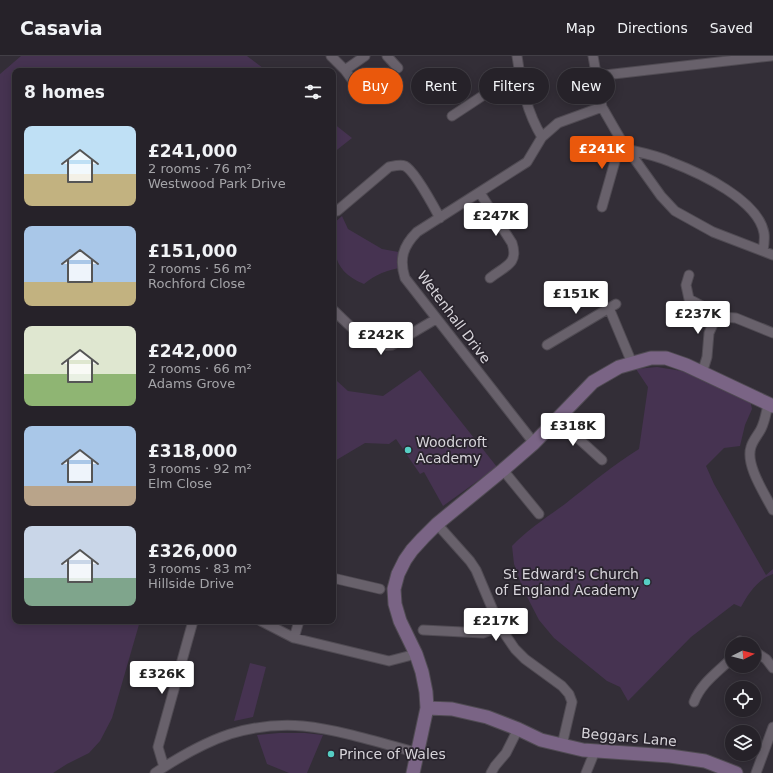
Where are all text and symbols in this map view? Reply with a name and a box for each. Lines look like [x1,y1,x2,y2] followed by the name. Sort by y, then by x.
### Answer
[20,17,103,39] text: Casavia
[566,20,595,36] text: Map
[617,20,688,36] text: Directions
[710,20,753,36] text: Saved
[348,68,403,104] chip: Buy
[411,68,471,104] chip: Rent
[479,68,549,104] chip: Filters
[557,68,615,104] chip: New
[302,81,324,103] icon: filters
[24,82,105,102] text: 8 homes
[574,136,630,170] pin: £241K
[148,141,237,161] text: £241,000
[579,141,625,156] text: £241K
[56,142,104,190] icon: home
[148,161,252,176] text: 2 rooms · 76 m²
[148,176,286,191] text: Westwood Park Drive
[468,203,524,237] pin: £247K
[473,208,519,223] text: £247K
[148,241,237,261] text: £151,000
[56,242,104,290] icon: home
[148,261,252,276] text: 2 rooms · 56 m²
[414,268,494,366] street label: Wetenhall Drive
[148,276,245,291] text: Rochford Close
[548,281,604,315] pin: £151K
[553,286,599,301] text: £151K
[670,301,726,335] pin: £237K
[675,306,721,321] text: £237K
[353,322,409,356] pin: £242K
[358,327,404,342] text: £242K
[148,341,237,361] text: £242,000
[56,342,104,390] icon: home
[148,361,252,376] text: 2 rooms · 66 m²
[148,376,235,391] text: Adams Grove
[545,413,601,447] pin: £318K
[550,418,596,433] text: £318K
[416,434,487,466] place label: Woodcroft Academy
[148,441,237,461] text: £318,000
[56,442,104,490] icon: home
[403,445,413,455] marker: Woodcroft Academy
[148,461,252,476] text: 3 rooms · 92 m²
[148,476,212,491] text: Elm Close
[148,541,237,561] text: £326,000
[56,542,104,590] icon: home
[148,561,252,576] text: 3 rooms · 83 m²
[495,566,639,598] place label: St Edward's Church of England Academy
[148,576,234,591] text: Hillside Drive
[642,577,652,587] marker: St Edward's Church of England Academy
[468,608,524,642] pin: £217K
[473,613,519,628] text: £217K
[725,637,761,673] north arrow
[725,637,761,761] map controls
[134,661,190,695] pin: £326K
[139,666,185,681] text: £326K
[725,681,761,717] button: locate
[581,725,677,749] street label: Beggars Lane
[725,725,761,761] button: layers
[339,746,446,762] place label: Prince of Wales
[326,749,336,759] marker: Prince of Wales

